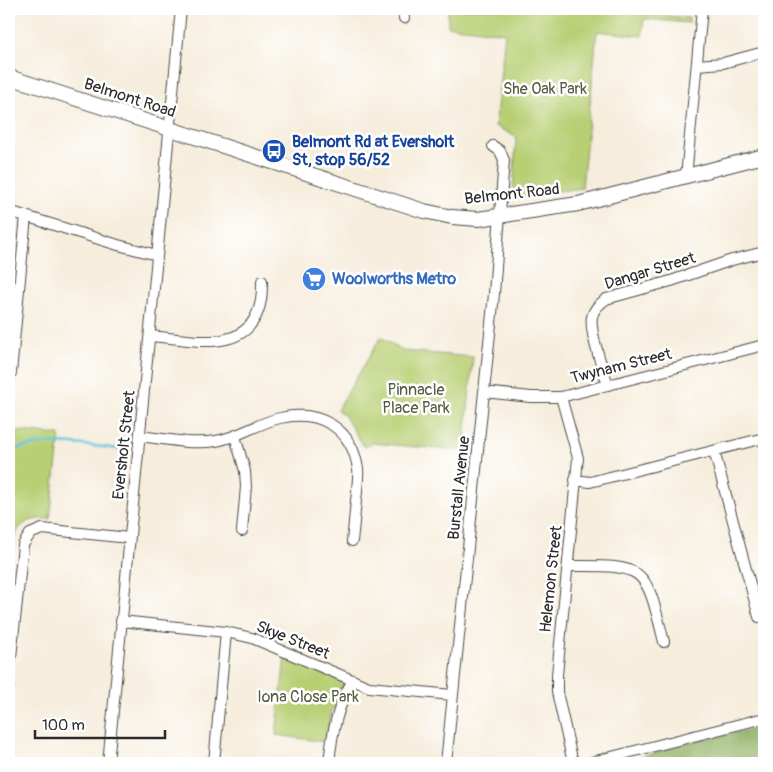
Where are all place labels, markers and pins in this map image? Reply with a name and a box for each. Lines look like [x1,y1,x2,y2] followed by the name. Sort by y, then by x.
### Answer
[292,132,455,170] place label: Belmont Rd at Eversholt St, stop 56/52
[261,138,287,164] bus stop icon: Belmont Rd at Eversholt St, stop 56/52
[301,266,327,292] supermarket icon: Woolworths Metro
[332,269,457,289] place label: Woolworths Metro

